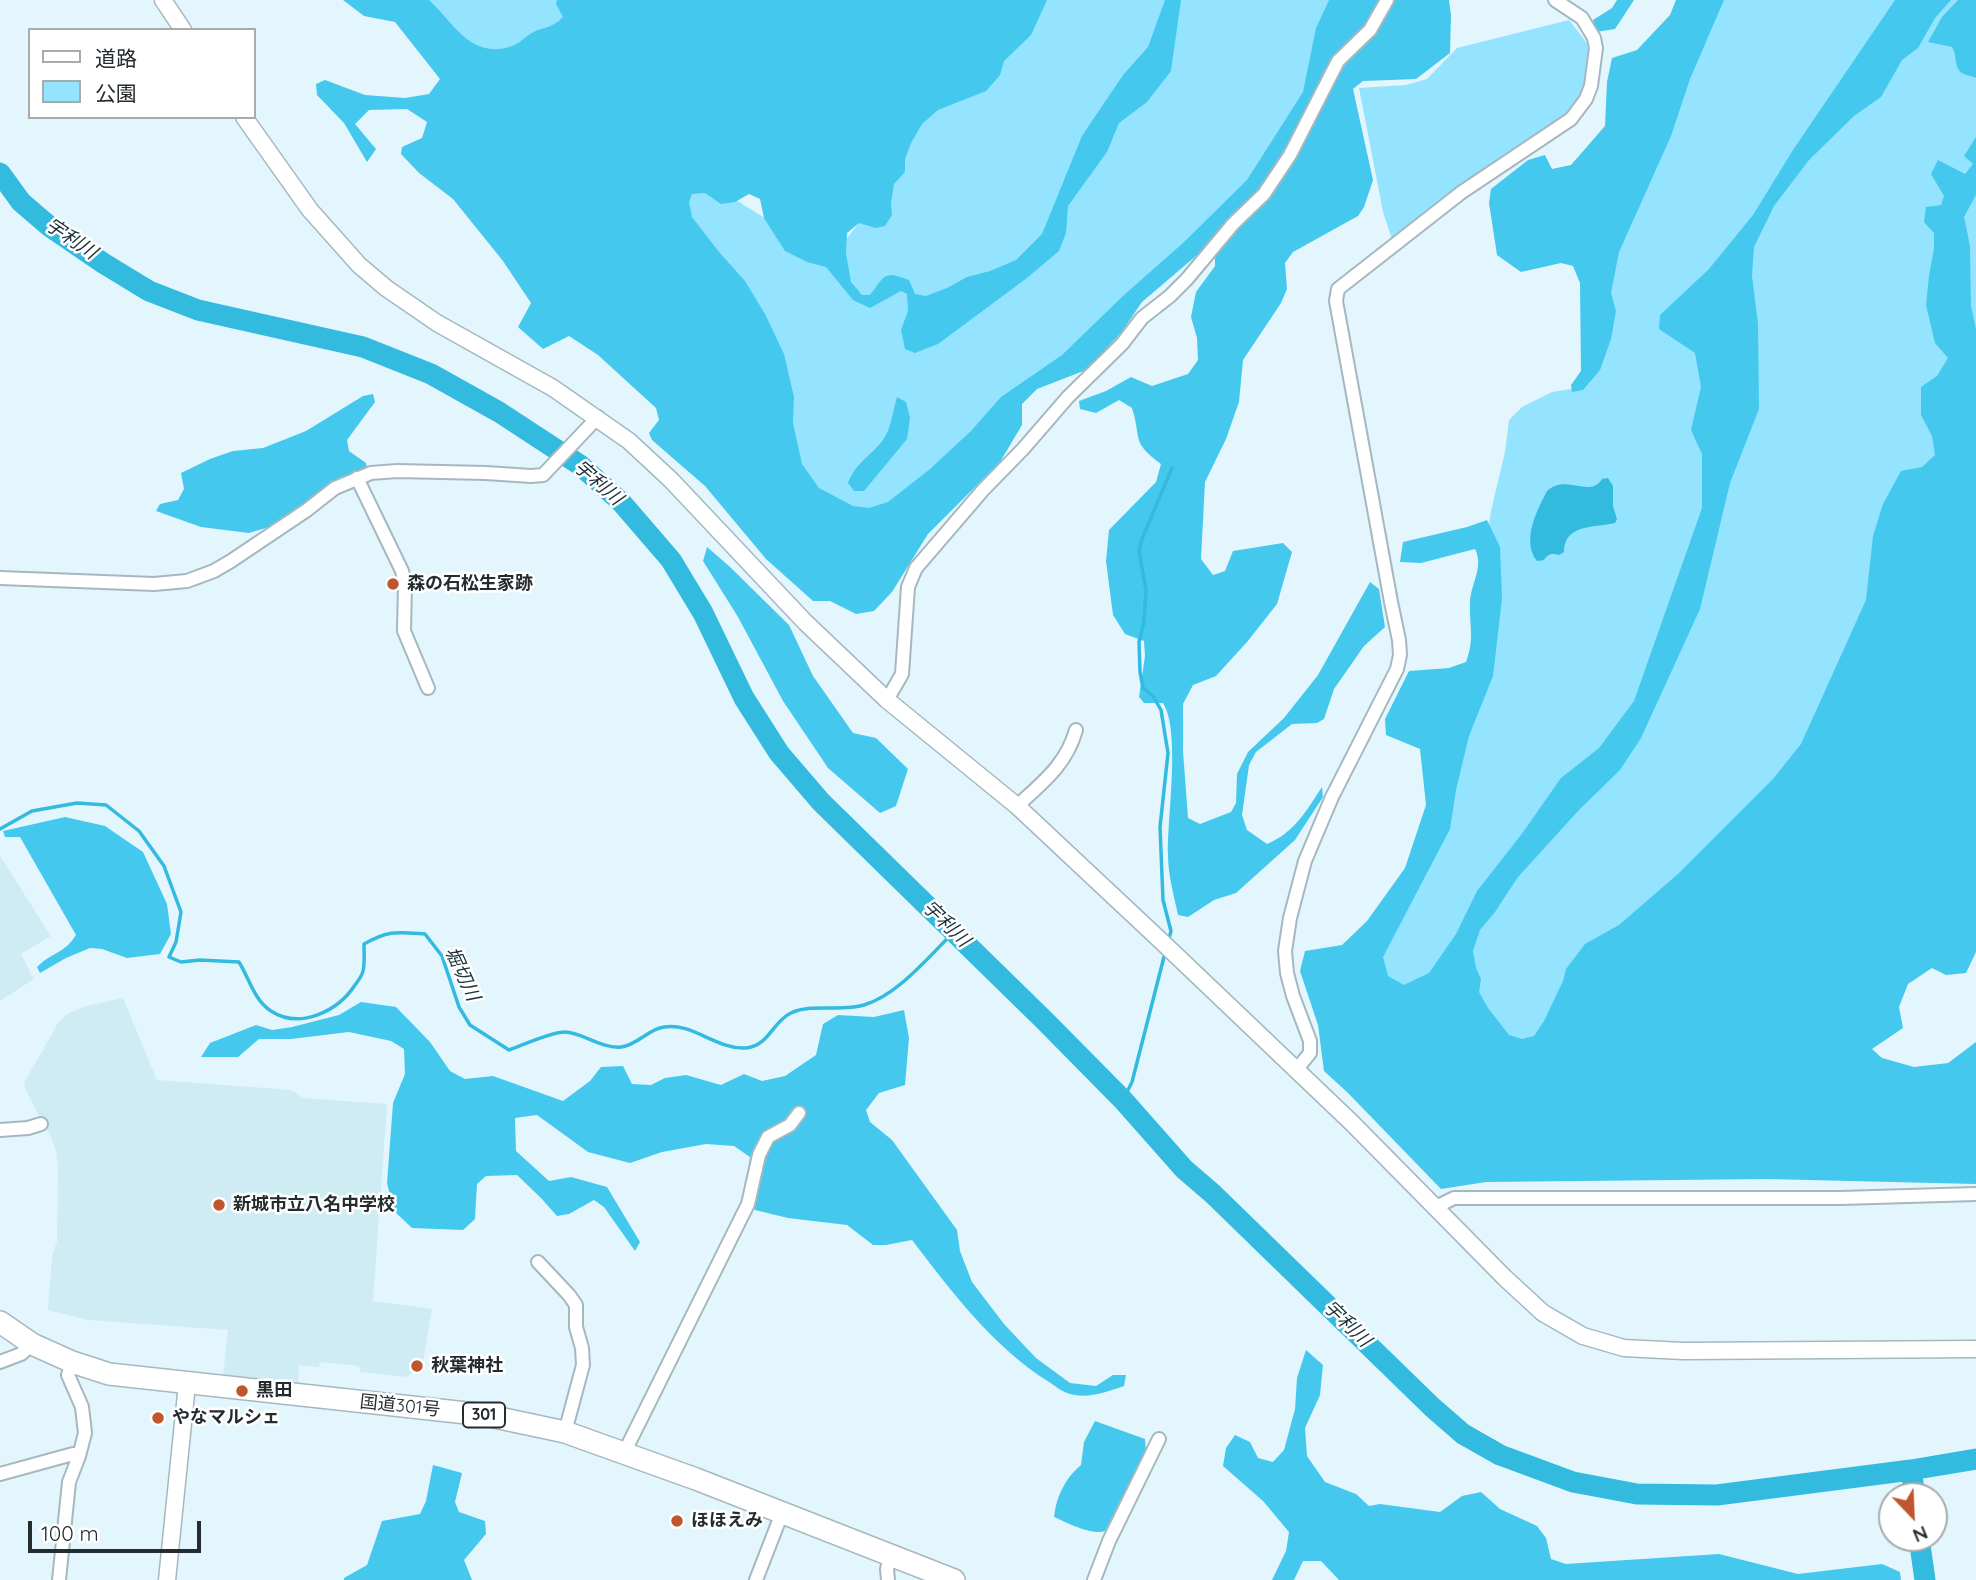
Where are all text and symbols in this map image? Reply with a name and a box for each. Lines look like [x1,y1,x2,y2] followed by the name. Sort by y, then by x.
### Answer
[28,28,256,119] legend
[95,45,137,71] text: 道路
[95,80,137,106] text: 公園
[41,214,101,264] water label: 宇利川
[569,456,627,510] water label: 宇利川
[407,573,533,595] place label: 森の石松生家跡
[385,576,401,592] marker: 森の石松生家跡
[918,896,974,952] water label: 宇利川
[440,943,484,1005] water label: 堀切川
[233,1194,395,1216] place label: 新城市立八名中学校
[211,1197,227,1213] marker: 新城市立八名中学校
[1319,1296,1375,1352] water label: 宇利川
[431,1355,503,1377] place label: 秋葉神社
[409,1358,425,1374] marker: 秋葉神社
[256,1380,292,1402] place label: 黒田
[234,1383,250,1399] marker: 黒田
[359,1391,441,1421] street label: 国道301号
[463,1402,505,1428] road number: 301
[172,1407,280,1429] place label: やなマルシェ
[150,1410,166,1426] marker: やなマルシェ
[1878,1482,1948,1552] north arrow
[32,1506,205,1550] scale bar
[691,1510,763,1532] place label: ほほえみ
[669,1513,685,1529] marker: ほほえみ
[41,1520,99,1546] text: 100 m
[1909,1521,1932,1548] text: N

